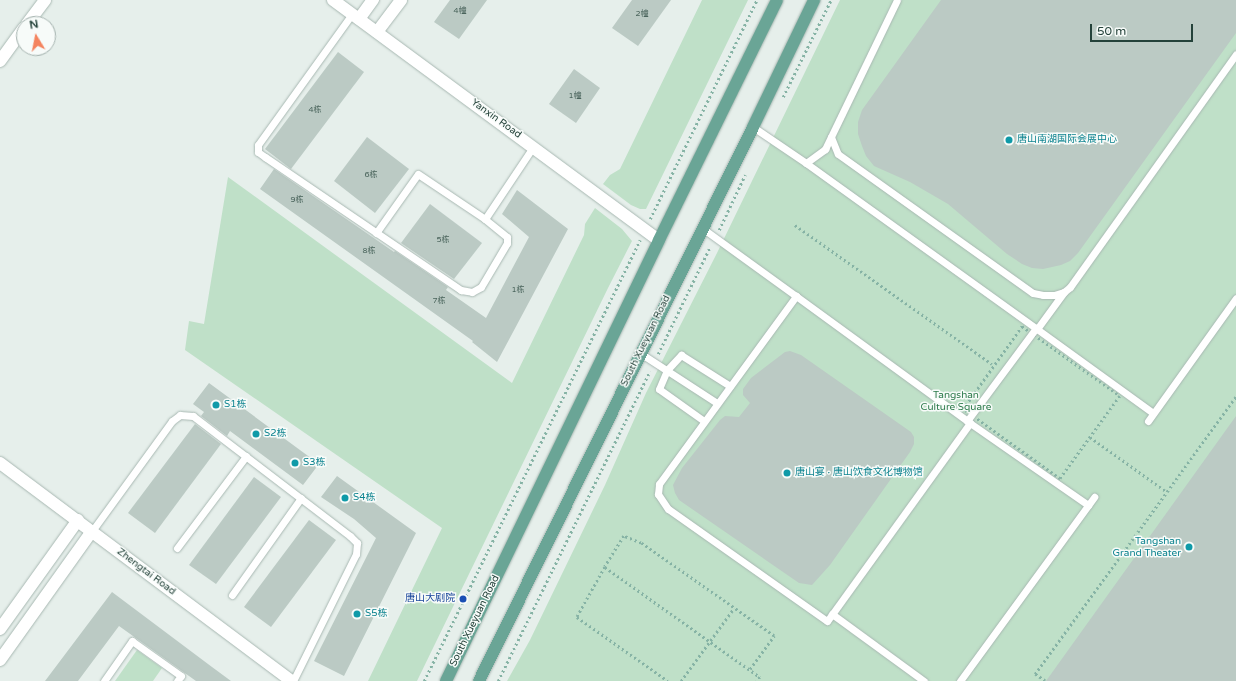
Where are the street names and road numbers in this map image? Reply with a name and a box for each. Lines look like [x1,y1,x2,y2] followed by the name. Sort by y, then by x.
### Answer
[469,97,523,141] street label: Yanxin Road
[619,294,673,388] street label: South Xueyuan Road
[114,546,178,598] street label: Zhengtai Road
[448,574,502,668] street label: South Xueyuan Road

